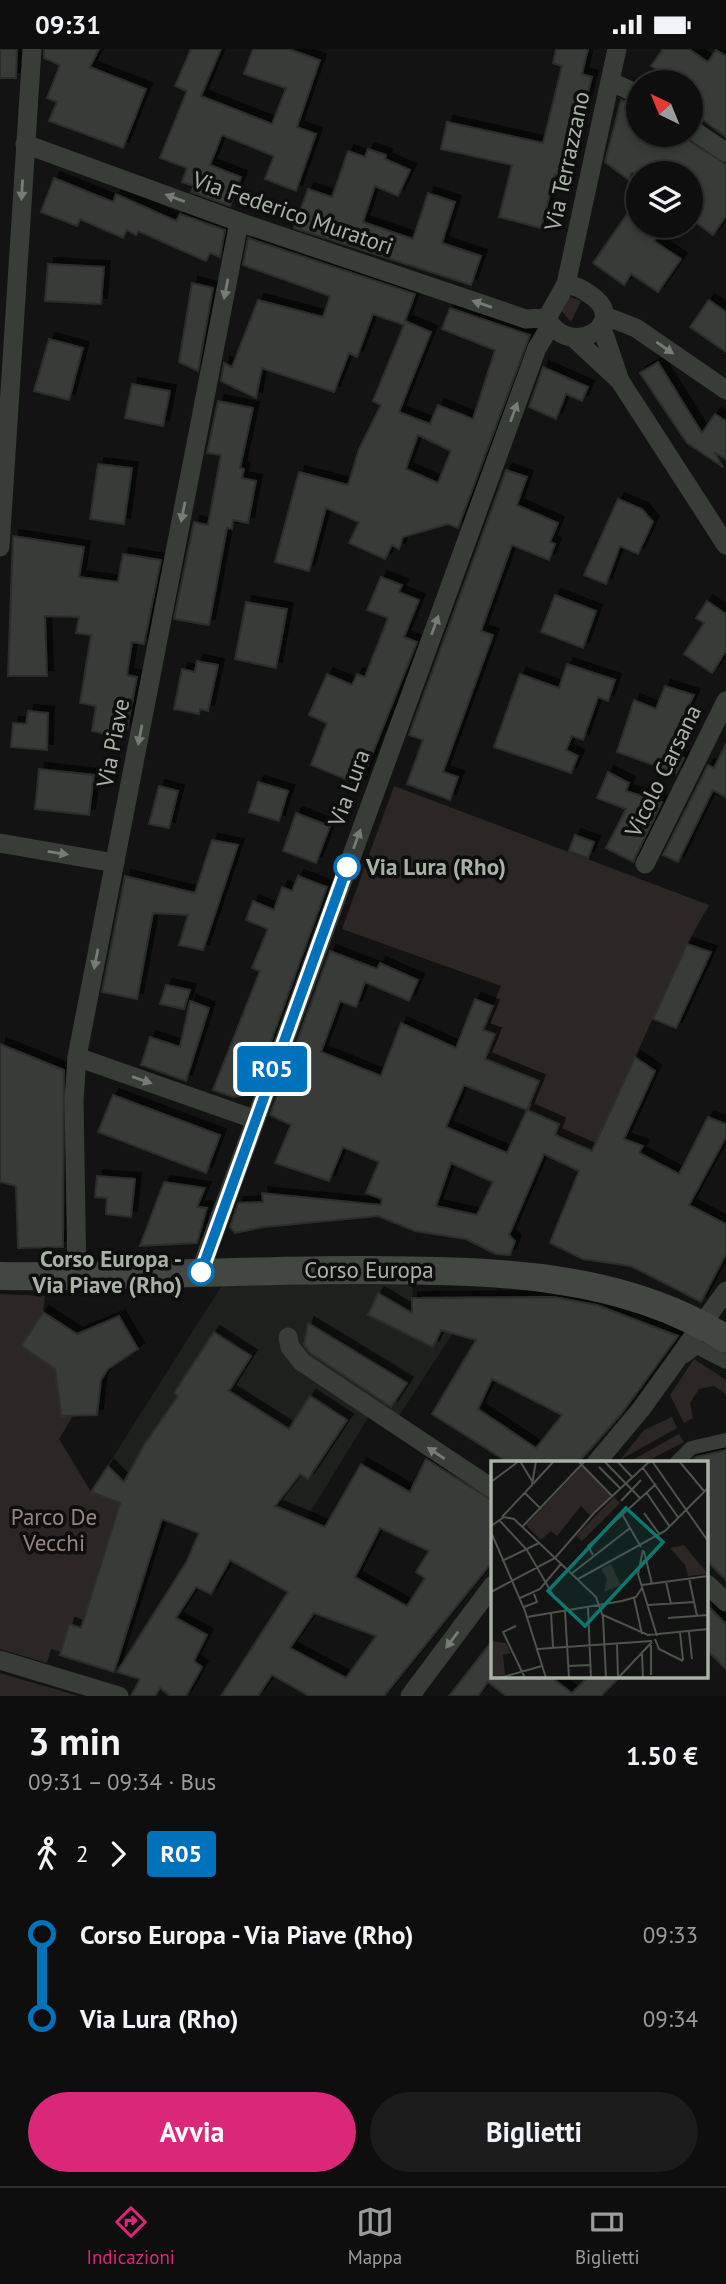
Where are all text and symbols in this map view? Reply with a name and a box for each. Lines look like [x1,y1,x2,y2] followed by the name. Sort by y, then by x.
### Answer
[35,8,101,41] text: 09:31
[626,70,704,147] north arrow
[626,70,703,238] map controls
[537,89,595,234] street label: Via Terrazzano
[626,161,703,238] button: layers
[188,164,397,260] street label: Via Federico Muratori
[16,180,27,202] one-way arrow
[165,193,186,204] one-way arrow
[221,278,232,300] one-way arrow
[471,298,492,309] one-way arrow
[656,341,674,355] one-way arrow
[509,401,520,422] one-way arrow
[177,501,188,523] one-way arrow
[430,615,441,636] one-way arrow
[90,696,135,791] street label: Via Piave
[618,700,707,843] street label: Vicolo Carsana
[134,724,145,746] one-way arrow
[321,745,376,831] street label: Via Lura
[352,828,363,849] one-way arrow
[47,848,69,859] one-way arrow
[365,852,506,881] place label: Via Lura (Rho)
[334,854,360,880] marker: Via Lura (Rho)
[91,948,102,970] one-way arrow
[232,1046,312,1092] line badge: R05
[251,1053,293,1084] text: R05
[131,1075,152,1086] one-way arrow
[31,1244,182,1299] place label: Corso Europa - Via Piave (Rho)
[304,1255,434,1284] street label: Corso Europa
[188,1259,214,1285] marker: Corso Europa - Via Piave (Rho)
[426,1446,445,1459] one-way arrow
[491,1461,708,1679] inset map
[11,1502,97,1557] park label: Parco De Vecchi
[446,1631,460,1649] one-way arrow
[28,1716,121,1765] text: 3 min
[626,1739,698,1772] text: 1.50 €
[28,1767,216,1796] text: 09:31 – 09:34 · Bus
[28,1835,66,1873] icon: walk
[99,1835,137,1873] icon: forward
[161,1838,202,1869] text: R05
[76,1839,89,1868] text: 2
[80,1918,414,1951] text: Corso Europa - Via Piave (Rho)
[643,1920,698,1949] text: 09:33
[80,2002,238,2035] text: Via Lura (Rho)
[643,2004,698,2033] text: 09:34
[28,2092,356,2172] button: Avvia
[370,2092,698,2172] button: Biglietti
[86,2203,175,2269] tab: Indicazioni
[348,2203,402,2269] tab: Mappa
[575,2203,640,2269] tab: Biglietti

